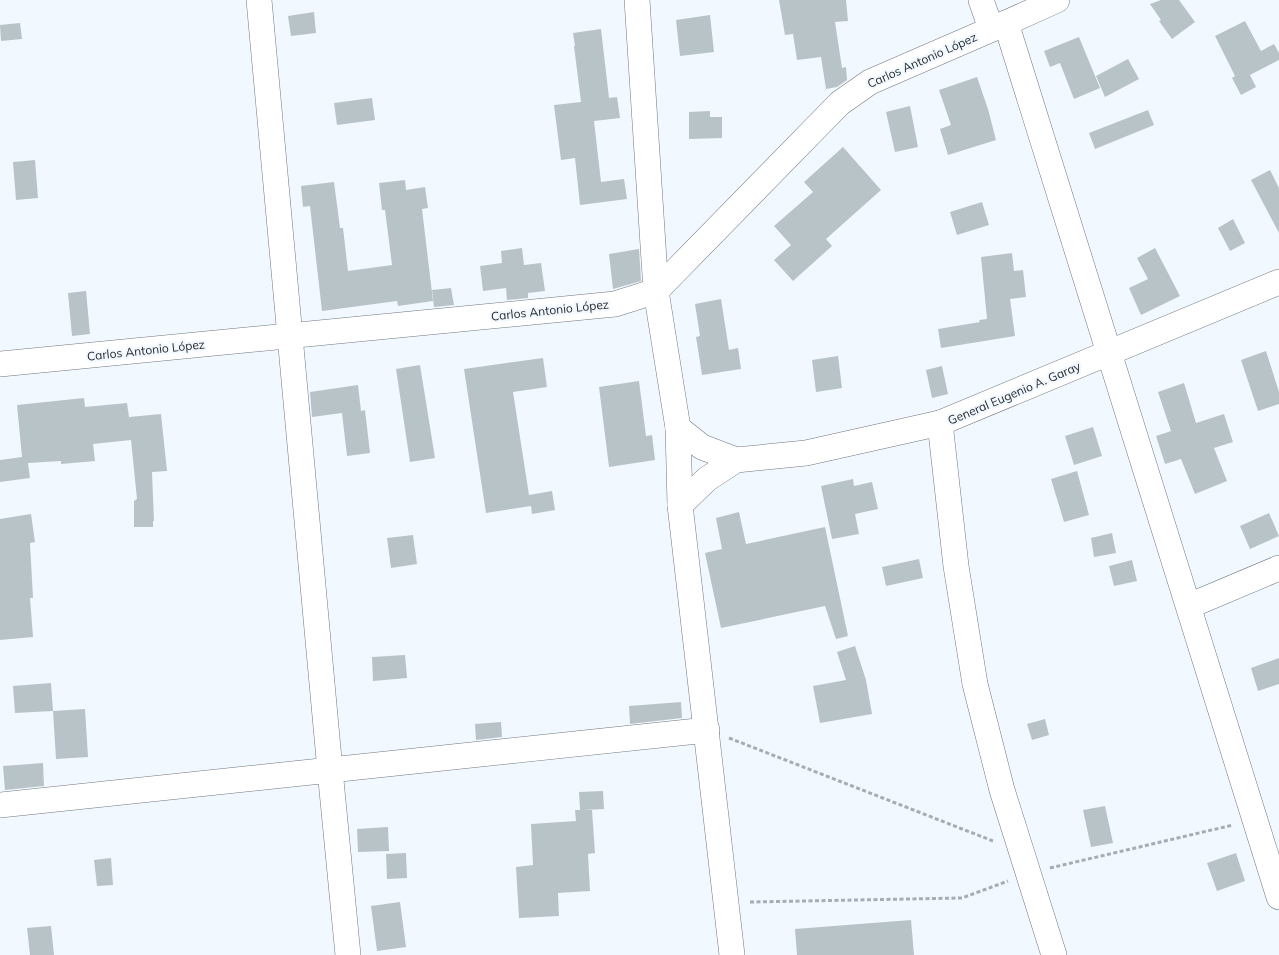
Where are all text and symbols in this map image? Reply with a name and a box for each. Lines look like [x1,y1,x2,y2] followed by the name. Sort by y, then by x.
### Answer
[865,29,979,91] street label: Carlos Antonio López
[490,296,610,324] street label: Carlos Antonio López
[86,336,206,364] street label: Carlos Antonio López
[945,358,1083,428] street label: General Eugenio A. Garay

